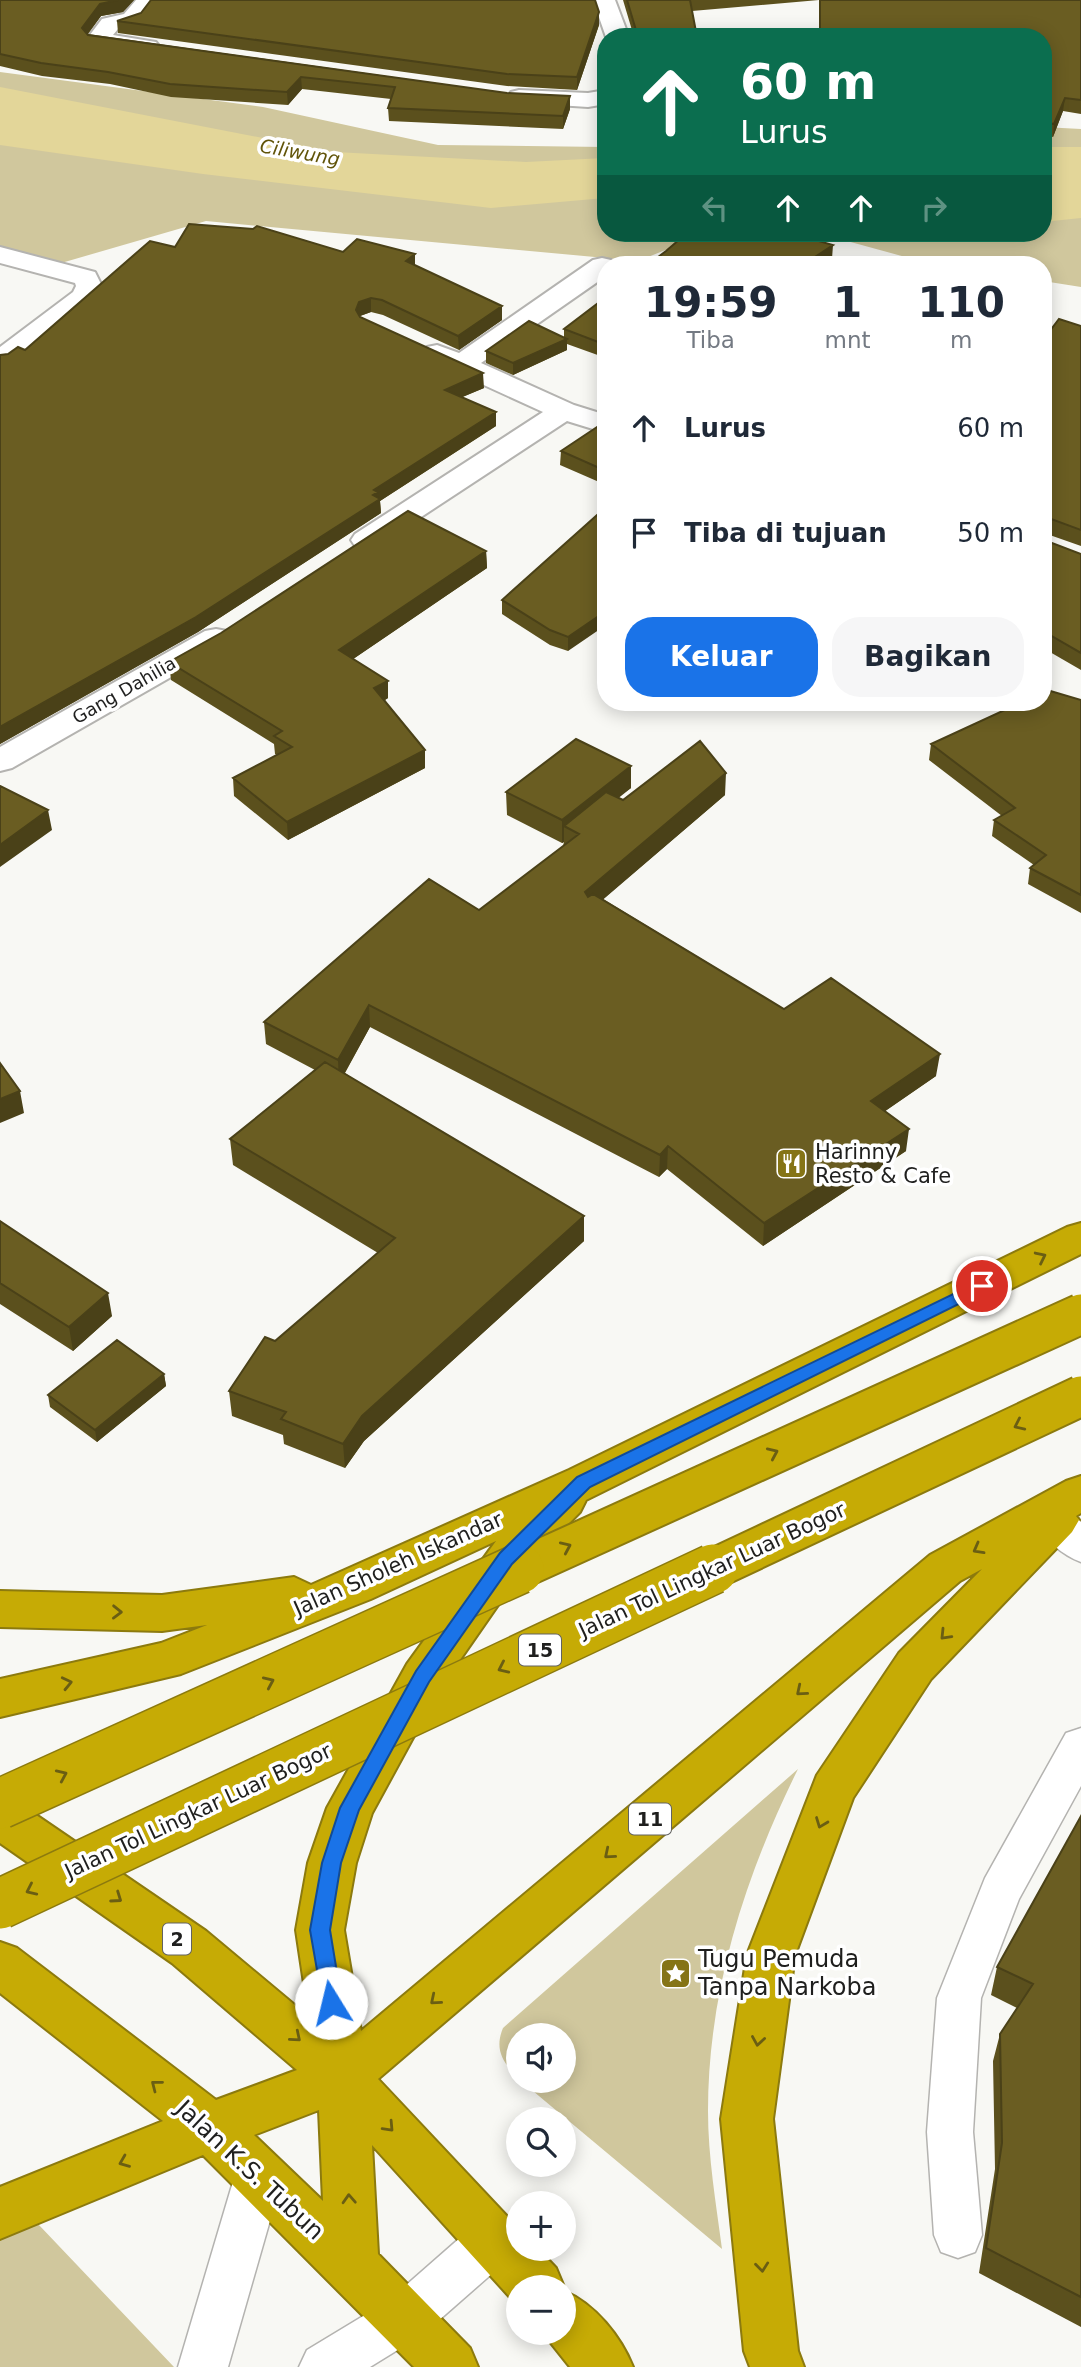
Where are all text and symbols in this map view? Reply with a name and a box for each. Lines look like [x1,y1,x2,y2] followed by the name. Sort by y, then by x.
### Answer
[740,54,876,111] text: 60 m
[625,56,716,147] icon: ahead
[740,113,828,151] text: Lurus
[258,134,342,170] water label: Ciliwung
[696,189,734,227] icon: left
[769,189,807,227] icon: ahead
[842,189,880,227] icon: ahead
[915,189,953,227] icon: right
[644,278,778,327] text: 19:59
[833,278,862,327] text: 1
[917,278,1005,327] text: 110
[687,327,735,353] text: Tiba
[825,327,871,353] text: mnt
[950,327,972,353] text: m
[625,409,663,447] icon: ahead
[684,413,766,443] text: Lurus
[957,413,1024,443] text: 60 m
[625,514,663,552] icon: arrive
[684,518,887,548] text: Tiba di tujuan
[957,518,1024,548] text: 50 m
[625,617,818,697] button: Keluar
[832,617,1024,697] button: Bagikan
[69,652,179,728] street label: Gang Dahilia
[815,1140,951,1188] place label: Harinny Resto & Cafe
[775,1147,809,1181] restaurant icon: Harinny Resto & Cafe
[1034,1251,1046,1265] one-way arrow
[952,1256,1012,1316] pin
[963,1267,1001,1305] icon: arrive
[1014,1417,1026,1431] one-way arrow
[766,1447,778,1461] one-way arrow
[573,1497,849,1643] street label: Jalan Tol Lingkar Luar Bogor
[288,1507,506,1622] street label: Jalan Sholeh Iskandar
[559,1541,571,1555] one-way arrow
[973,1541,986,1554] one-way arrow
[112,1604,123,1620] one-way arrow
[941,1627,954,1640] one-way arrow
[519,1634,561,1666] road number: 15
[498,1660,510,1674] one-way arrow
[262,1676,275,1690] one-way arrow
[61,1677,73,1691] one-way arrow
[796,1683,809,1695] one-way arrow
[59,1738,335,1884] street label: Jalan Tol Lingkar Luar Bogor
[55,1769,67,1783] one-way arrow
[629,1803,671,1834] road number: 11
[815,1817,829,1829] one-way arrow
[604,1846,617,1858] one-way arrow
[26,1881,38,1895] one-way arrow
[109,1890,122,1902] one-way arrow
[163,1924,191,1954] road number: 2
[697,1945,876,2001] place label: Tugu Pemuda Tanpa Narkoba
[658,1956,692,1990] place icon: Tugu Pemuda Tanpa Narkoba
[294,1966,368,2040] position arrow
[430,1992,443,2004] one-way arrow
[506,2023,576,2345] map controls
[506,2023,576,2093] button: sound
[288,2029,300,2042] one-way arrow
[751,2035,766,2047] one-way arrow
[151,2081,163,2094] one-way arrow
[169,2093,330,2246] street label: Jalan K.S. Tubun
[506,2107,576,2177] button: search
[381,2119,393,2132] one-way arrow
[119,2154,131,2168] one-way arrow
[506,2191,576,2261] button: +
[341,2193,356,2204] one-way arrow
[755,2261,770,2273] one-way arrow
[506,2275,576,2345] button: −

